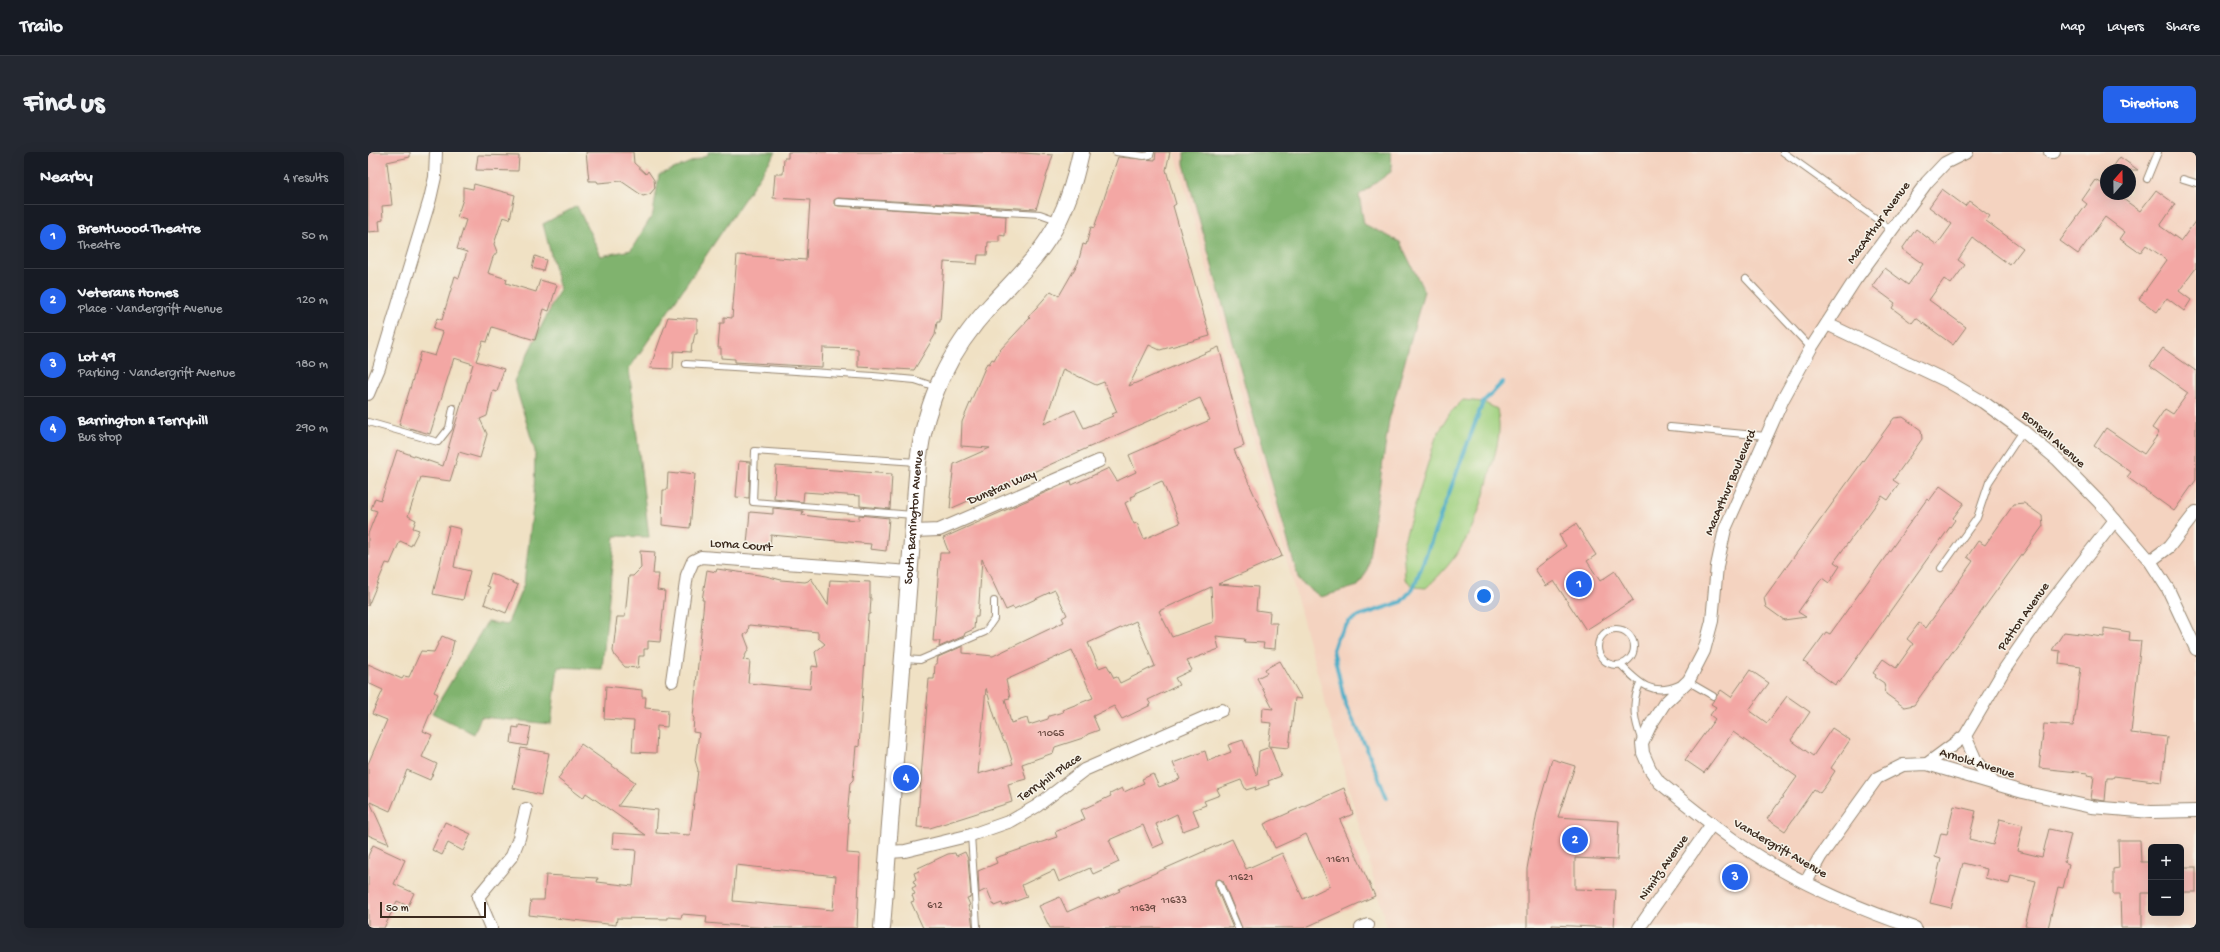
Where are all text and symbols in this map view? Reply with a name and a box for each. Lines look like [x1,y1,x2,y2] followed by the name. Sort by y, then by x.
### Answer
[20,16,63,39] text: Trailo
[2061,19,2085,36] text: Map
[2107,19,2144,36] text: Layers
[2166,19,2200,36] text: Share
[2103,86,2196,123] button: Directions
[24,88,104,121] text: Find us
[2100,164,2136,200] north arrow
[40,168,93,188] text: Nearby
[284,171,328,186] text: 4 results
[1844,179,1914,267] street label: MacArthur Avenue
[78,220,201,238] text: Brentwood Theatre
[50,229,56,244] text: 1
[301,229,328,244] text: 50 m
[78,238,121,253] text: Theatre
[78,284,178,302] text: Veterans Homes
[50,293,56,308] text: 2
[297,293,328,308] text: 120 m
[78,302,222,317] text: Place · Vandergrift Avenue
[78,348,116,366] text: Lot 49
[50,357,56,372] text: 3
[296,357,328,372] text: 180 m
[78,366,235,381] text: Parking · Vandergrift Avenue
[2017,408,2088,472] street label: Bonsall Avenue
[78,412,208,430] text: Barrington & Terryhill
[50,421,56,436] text: 4
[295,421,328,436] text: 290 m
[1702,427,1761,538] street label: MacArthur Boulevard
[78,430,122,445] text: Bus stop
[901,449,927,585] street label: South Barrington Avenue
[965,467,1039,509] street label: Dunstan Way
[709,536,774,556] street label: Lorna Court
[1566,569,1592,599] pin: 1
[1994,580,2053,655] street label: Patton Avenue
[1474,586,1494,606] your location
[1037,728,1064,740] house number: 11065
[1938,745,2017,783] street label: Arnold Avenue
[1014,750,1085,806] street label: Terryhill Place
[893,763,919,793] pin: 4
[1730,816,1830,882] street label: Vandergrift Avenue
[1562,825,1588,855] pin: 2
[1636,832,1692,904] street label: Nimitz Avenue
[2148,844,2184,916] map controls
[2148,844,2184,880] button: +
[1325,854,1350,866] house number: 11611
[1722,862,1748,892] pin: 3
[1228,872,1253,884] house number: 11621
[2148,880,2184,916] button: −
[1160,895,1187,907] house number: 11633
[380,900,486,919] scale bar
[927,900,943,912] house number: 612
[386,903,408,915] text: 50 m
[1129,903,1156,915] house number: 11639

